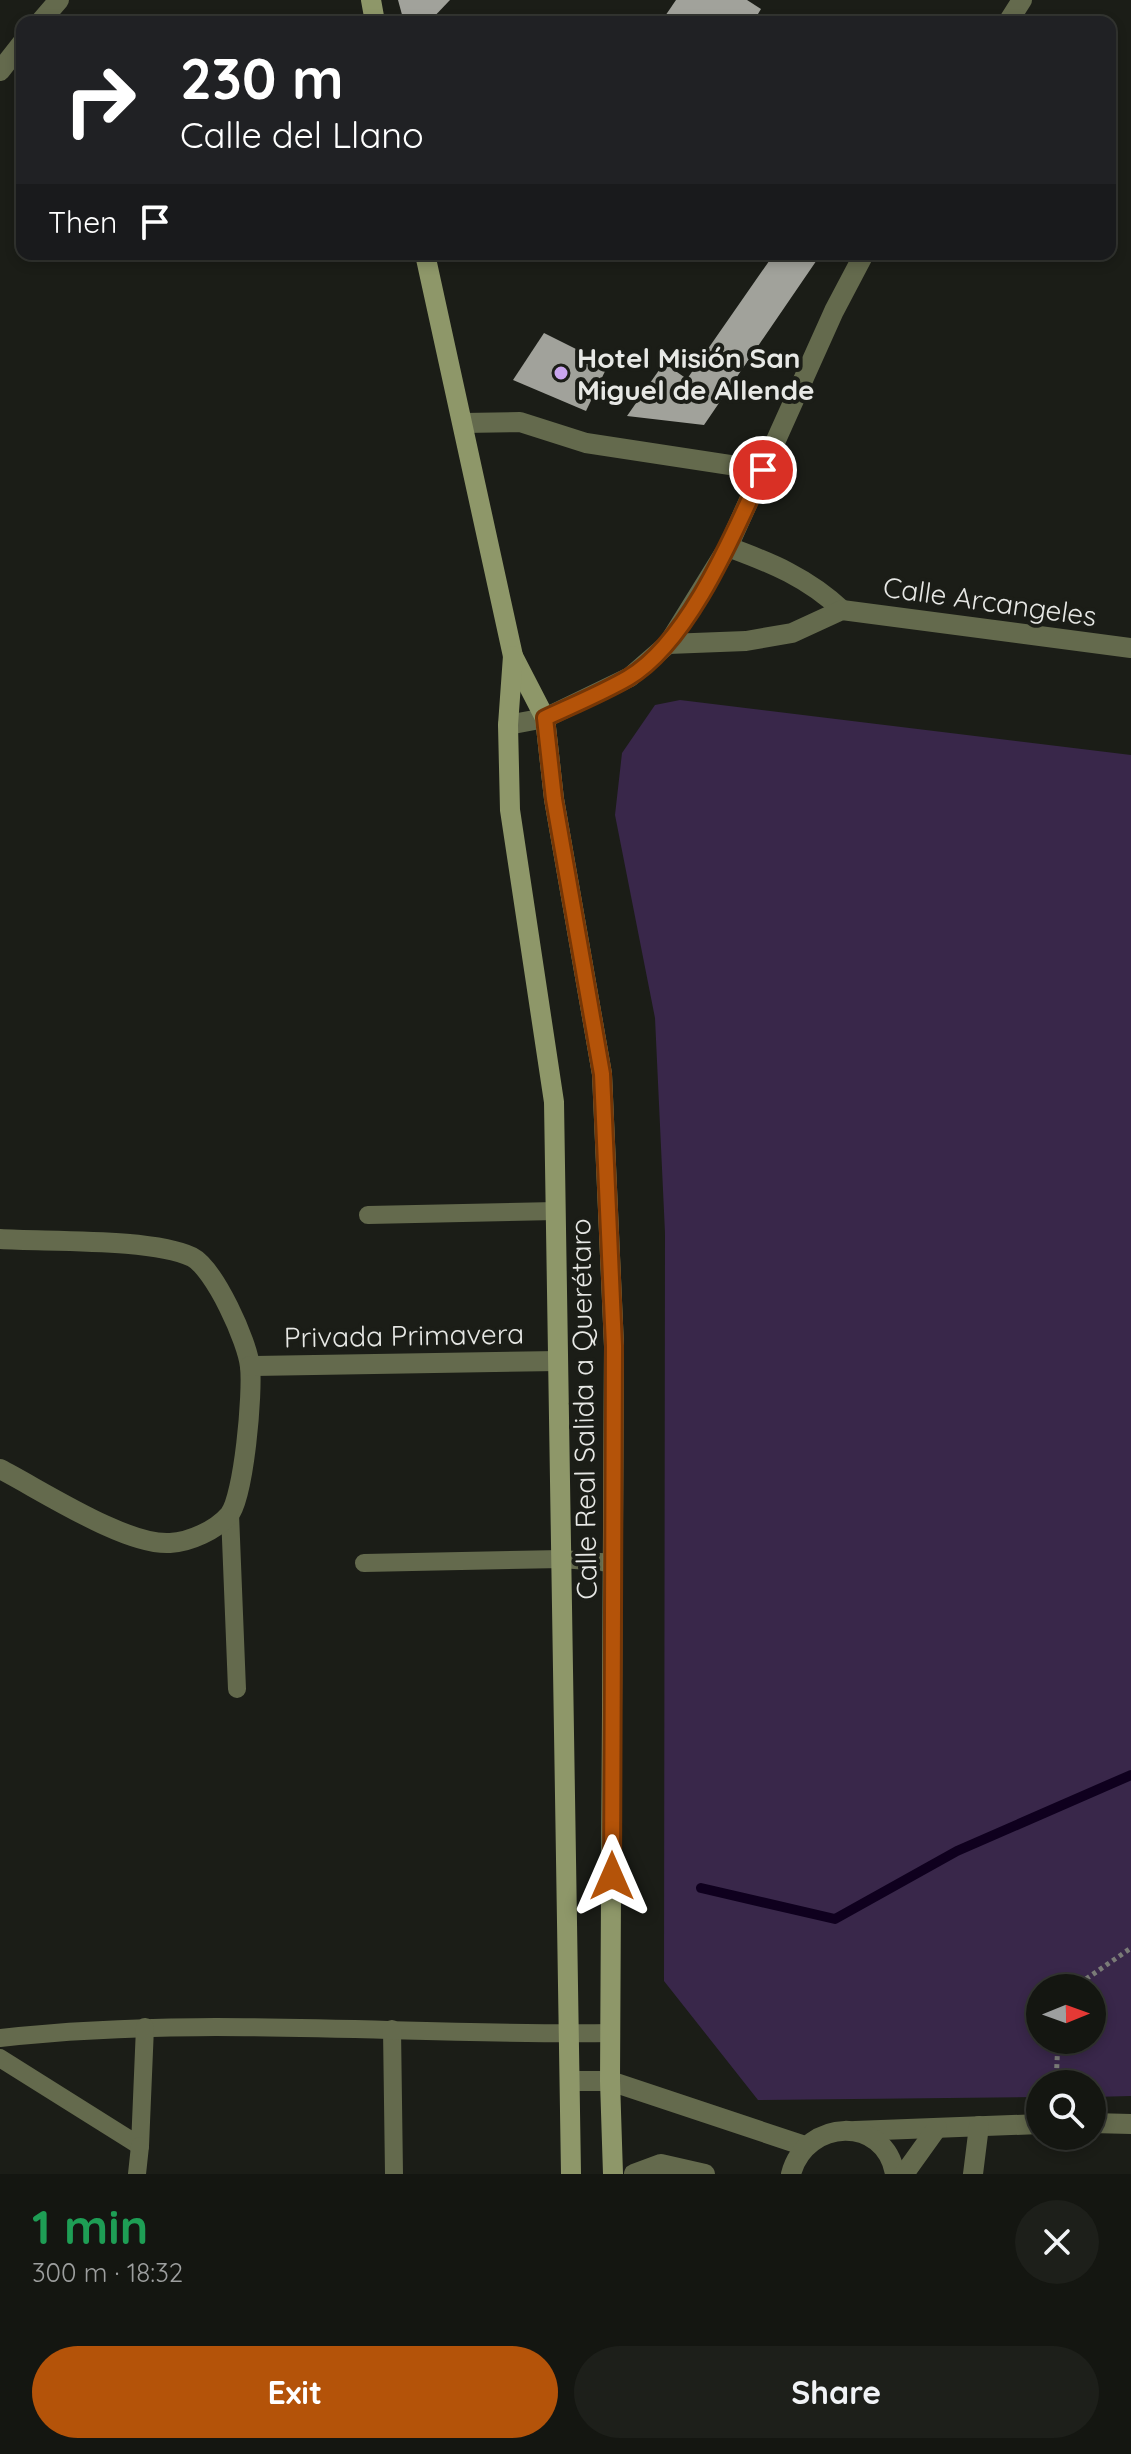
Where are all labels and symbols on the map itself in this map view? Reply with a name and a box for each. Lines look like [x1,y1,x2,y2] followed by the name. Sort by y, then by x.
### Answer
[577,340,815,407] place label: Hotel Misión San Miguel de Allende
[552,364,570,382] marker: Hotel Misión San Miguel de Allende
[729,436,797,504] pin
[881,569,1099,633] street label: Calle Arcangeles
[562,1218,604,1600] street label: Calle Real Salida a Querétaro
[284,1315,524,1355] street label: Privada Primavera
[570,1834,654,1918] position arrow
[1026,1974,1106,2054] north arrow

